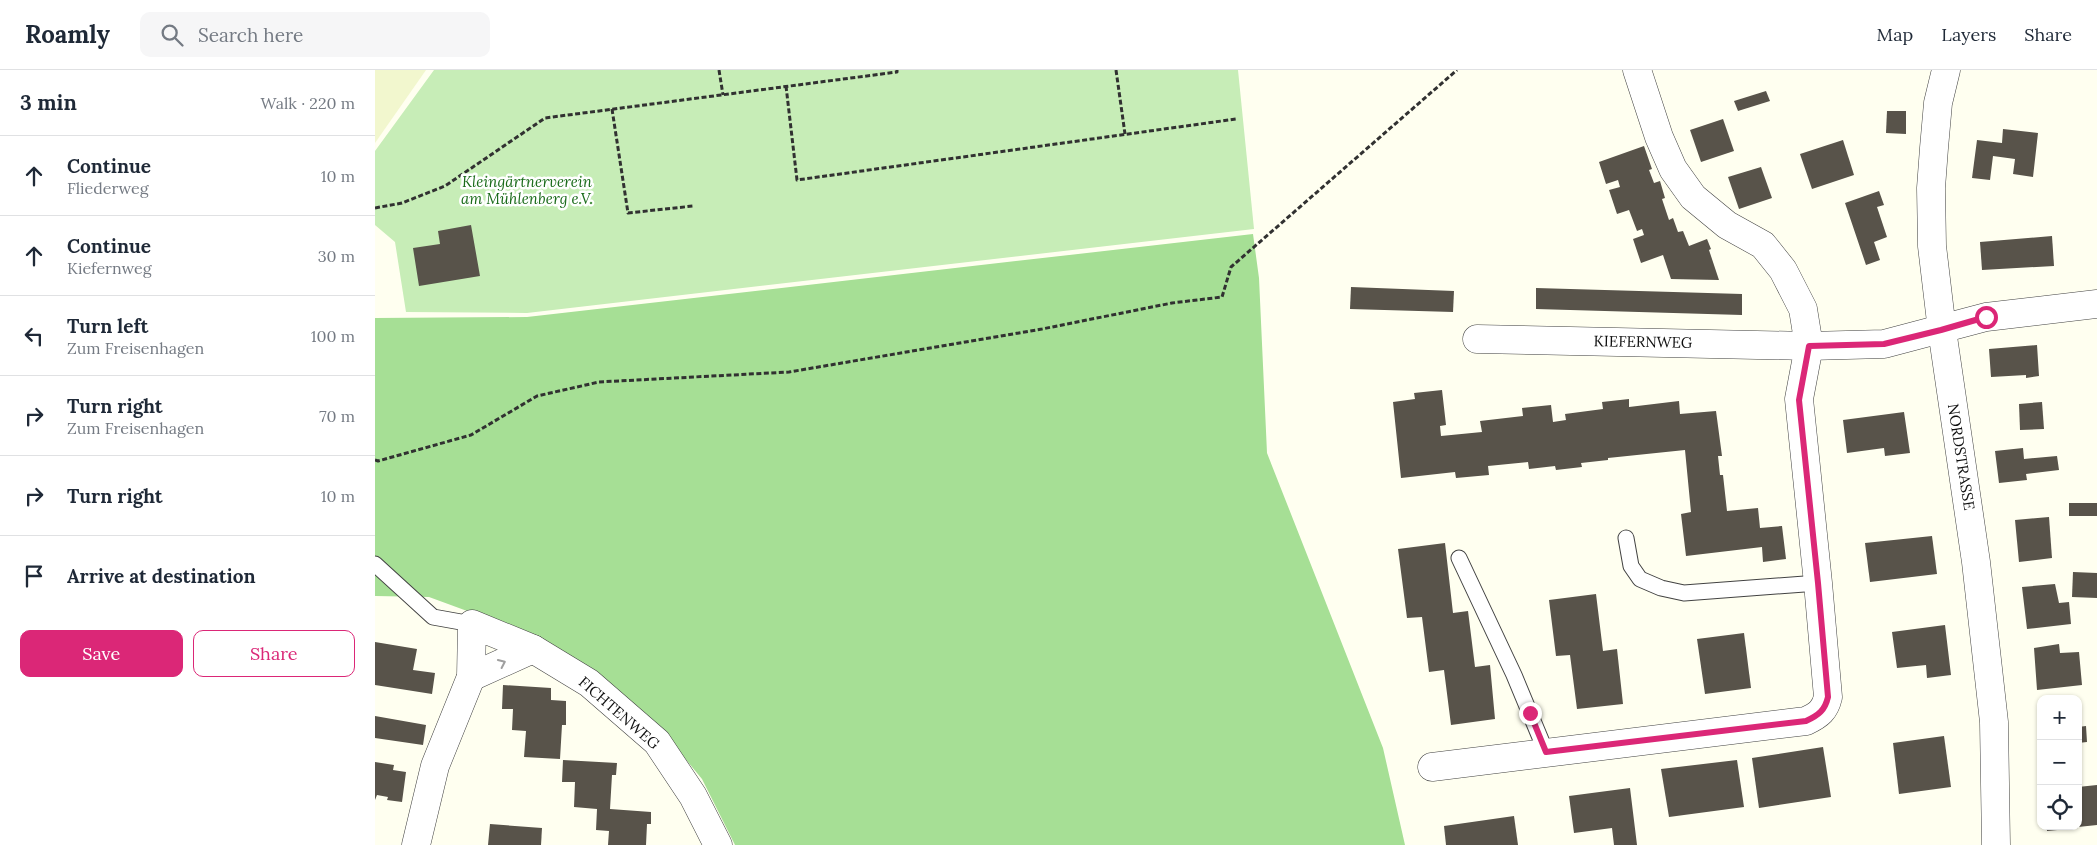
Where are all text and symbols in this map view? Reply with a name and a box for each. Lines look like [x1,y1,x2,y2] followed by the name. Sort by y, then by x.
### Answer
[140,12,490,57] search box
[25,19,110,50] text: Roamly
[158,21,186,49] icon: search
[198,23,303,47] text: Search here
[1877,23,1913,46] text: Map
[1941,23,1996,46] text: Layers
[2024,23,2072,46] text: Share
[20,89,77,116] text: 3 min
[260,93,355,113] text: Walk · 220 m
[67,154,151,178] text: Continue
[20,162,48,190] icon: ahead
[321,166,355,186] text: 10 m
[461,172,593,208] park label: Kleingärtnerverein am Mühlenberg e.V.
[67,178,149,198] text: Fliederweg
[67,234,151,258] text: Continue
[20,242,48,270] icon: ahead
[318,246,355,266] text: 30 m
[67,258,152,278] text: Kiefernweg
[1975,306,1998,329] route start
[67,314,148,338] text: Turn left
[20,322,48,350] icon: left
[311,326,355,346] text: 100 m
[1594,331,1693,352] street label: KIEFERNWEG
[67,338,204,358] text: Zum Freisenhagen
[67,394,163,418] text: Turn right
[20,402,48,430] icon: right
[1944,402,1979,512] street label: NORDSTRASSE
[319,406,355,426] text: 70 m
[67,418,204,438] text: Zum Freisenhagen
[20,482,48,510] icon: right
[67,484,163,508] text: Turn right
[321,486,355,506] text: 10 m
[20,562,48,590] icon: arrive
[67,564,256,588] text: Arrive at destination
[20,630,183,677] button: Save
[193,630,355,677] button: Share
[497,659,506,669] one-way arrow
[575,672,664,753] street label: FICHTENWEG
[2037,695,2082,830] map controls
[2037,695,2082,740] button: +
[1519,702,1542,725] route end
[2037,740,2082,785] button: −
[2037,785,2082,830] button: locate

